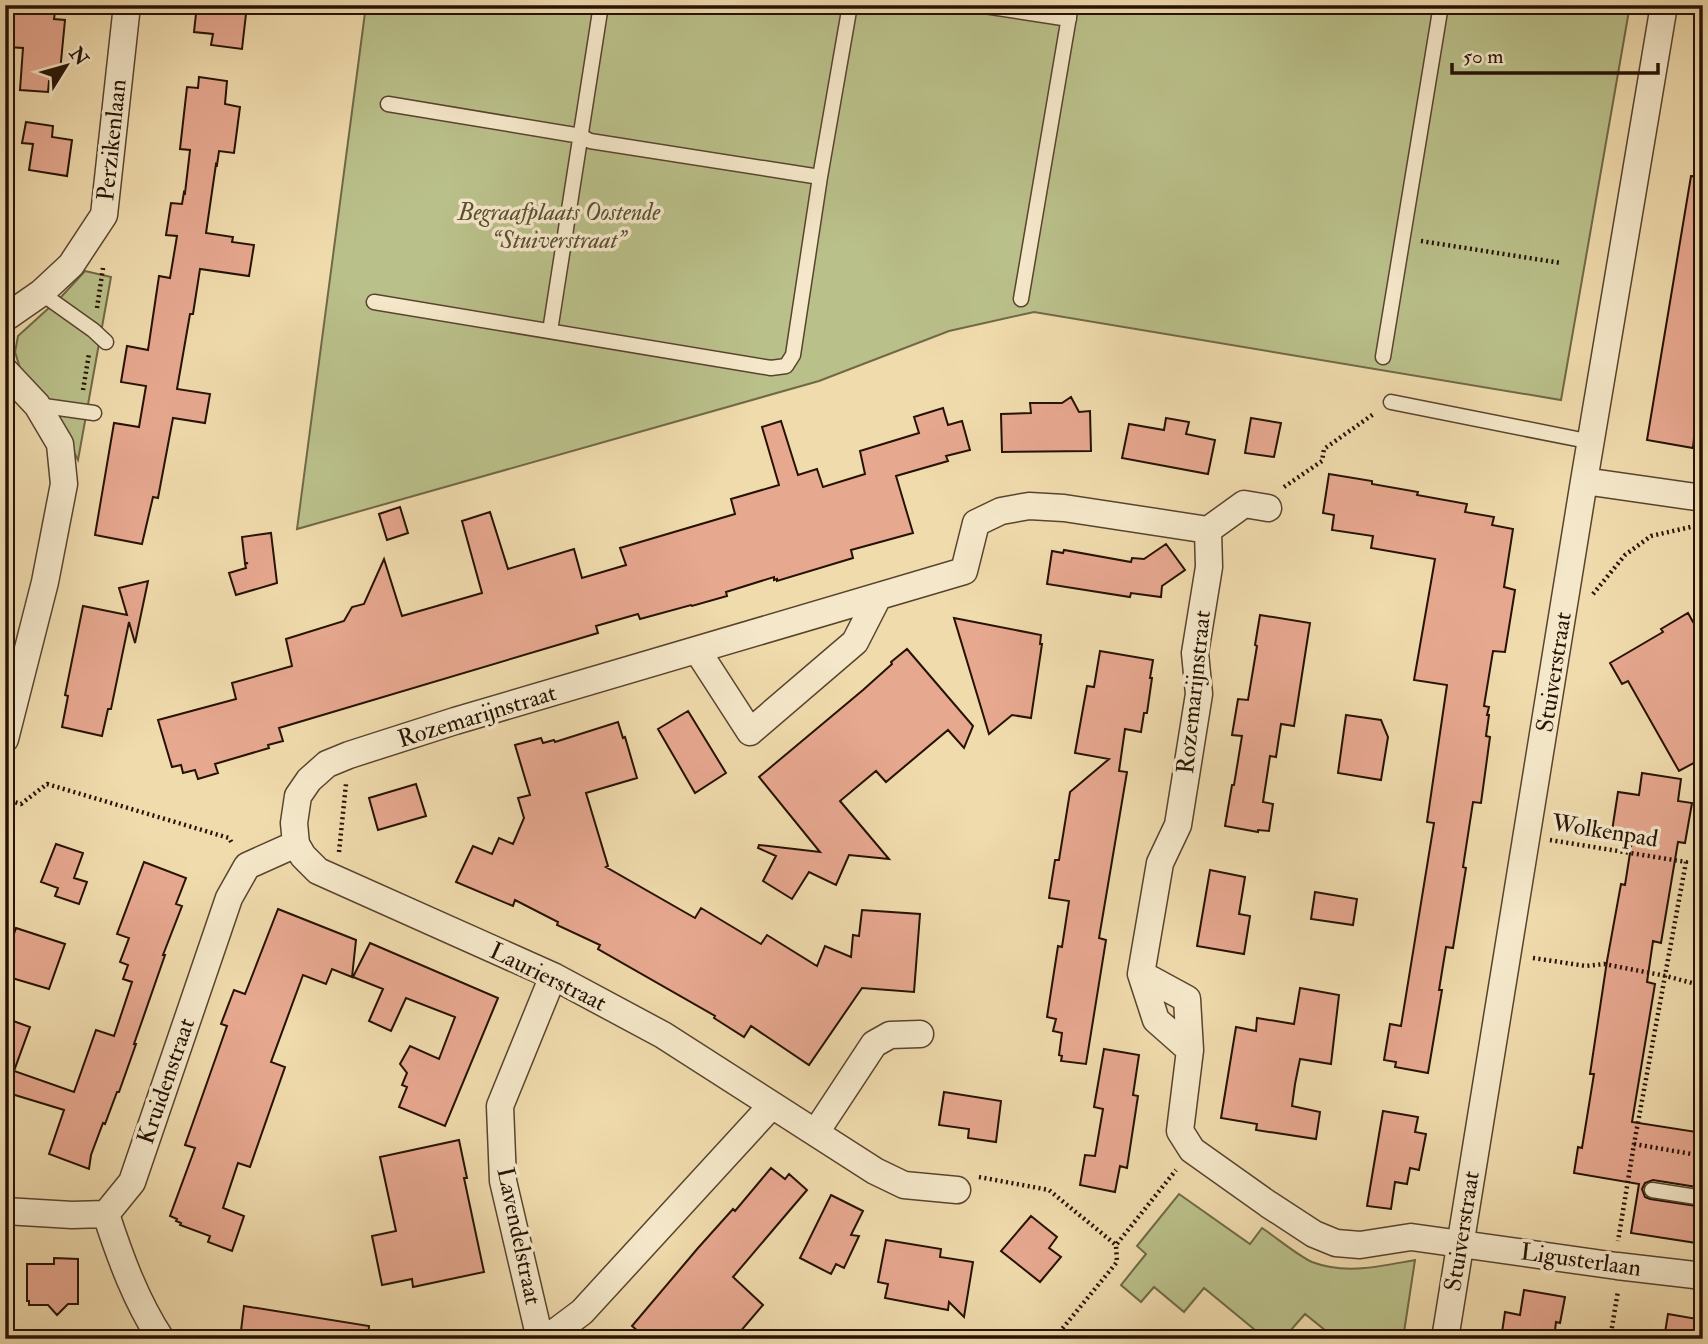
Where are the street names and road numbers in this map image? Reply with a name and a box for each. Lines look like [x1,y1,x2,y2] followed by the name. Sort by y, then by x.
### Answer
[90,78,134,202] street label: Perzikenlaan
[1170,608,1218,775] street label: Rozemarijnstraat
[1529,609,1579,734] street label: Stuiverstraat
[394,677,560,755] street label: Rozemarijnstraat
[1549,807,1661,855] street label: Wolkenpad
[484,935,612,1019] street label: Laurierstraat
[130,1014,202,1148] street label: Kruidenstraat
[489,1164,549,1308] street label: Lavendelstraat
[1437,1168,1487,1293] street label: Stuiverstraat
[1519,1236,1643,1284] street label: Ligusterlaan

